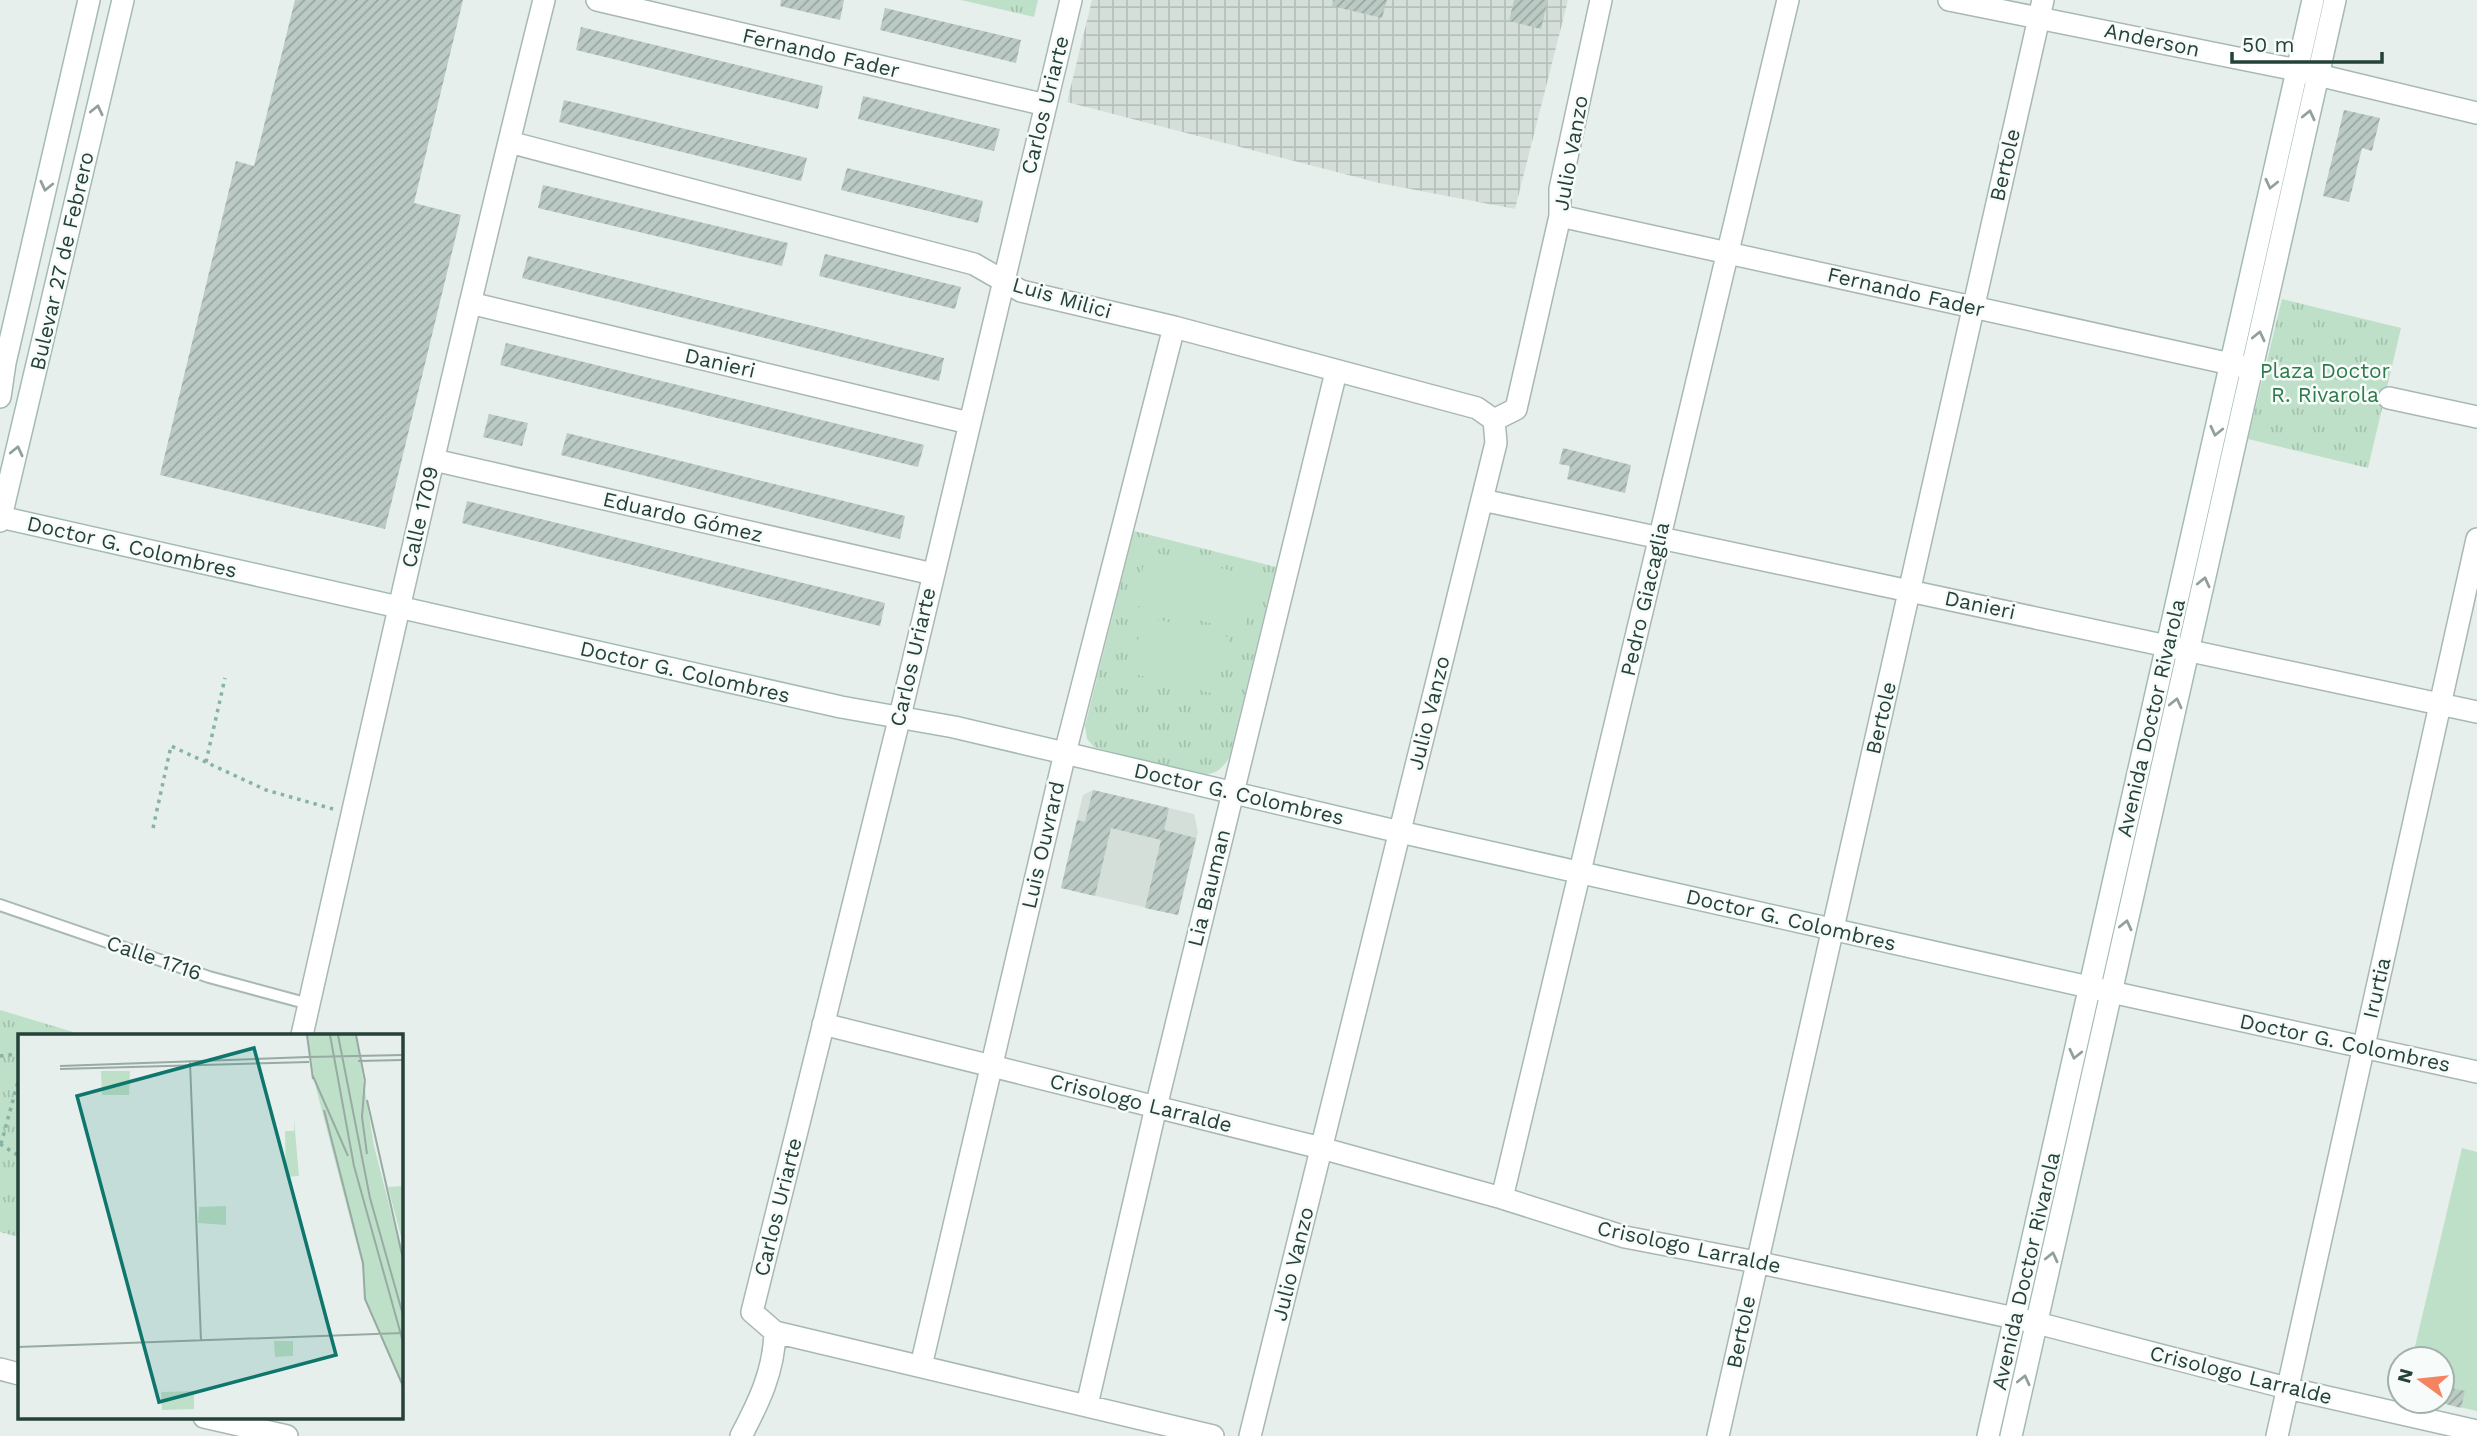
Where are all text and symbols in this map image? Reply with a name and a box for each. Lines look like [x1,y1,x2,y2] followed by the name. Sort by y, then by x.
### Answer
[2102,17,2202,62] street label: Anderson
[2232,21,2382,65] scale bar
[740,22,903,83] street label: Fernando Fader
[2242,32,2294,57] text: 50 m
[1015,33,1074,177] street label: Carlos Uriarte
[1548,93,1593,212] street label: Julio Vanzo
[89,105,103,117] one-way arrow
[2301,109,2315,121] one-way arrow
[1984,126,2025,204] street label: Bertole
[24,149,99,373] street label: Bulevar 27 de Febrero
[2265,178,2280,190] one-way arrow
[40,180,54,192] one-way arrow
[1825,261,1988,322] street label: Fernando Fader
[1010,271,1115,324] street label: Luis Milici
[2251,331,2265,343] one-way arrow
[682,342,758,383] street label: Danieri
[2260,358,2391,407] park label: Plaza Doctor R. Rivarola
[2209,425,2224,437] one-way arrow
[8,445,23,457] one-way arrow
[396,464,443,570] street label: Calle 1709
[601,486,765,547] street label: Eduardo Gómez
[25,510,240,583] street label: Doctor G. Colombres
[1615,519,1674,678] street label: Pedro Giacaglia
[2195,576,2210,588] one-way arrow
[884,585,941,729] street label: Carlos Uriarte
[1942,585,2018,624] street label: Danieri
[2111,596,2190,839] street label: Avenida Doctor Rivarola
[578,635,793,708] street label: Doctor G. Colombres
[1402,653,1455,772] street label: Julio Vanzo
[1860,679,1901,757] street label: Bertole
[2168,698,2183,710] one-way arrow
[1132,757,1347,830] street label: Doctor G. Colombres
[1016,779,1069,911] street label: Luis Ouvrard
[1182,827,1235,949] street label: Lia Bauman
[1684,883,1899,956] street label: Doctor G. Colombres
[2118,919,2133,931] one-way arrow
[103,930,205,985] street label: Calle 1716
[2357,955,2396,1021] street label: Irurtia
[2237,1008,2453,1077] street label: Doctor G. Colombres
[18,1034,402,1418] inset map
[2069,1048,2083,1060] one-way arrow
[1047,1068,1235,1137] street label: Crisologo Larralde
[748,1135,807,1279] street label: Carlos Uriarte
[1986,1149,2065,1392] street label: Avenida Doctor Rivarola
[1266,1204,1319,1323] street label: Julio Vanzo
[1595,1215,1783,1278] street label: Crisologo Larralde
[2043,1251,2058,1263] one-way arrow
[1721,1293,1760,1371] street label: Bertole
[2147,1340,2335,1409] street label: Crisologo Larralde
[2386,1345,2456,1415] north arrow
[2392,1366,2418,1386] text: N
[2016,1374,2030,1386] one-way arrow

